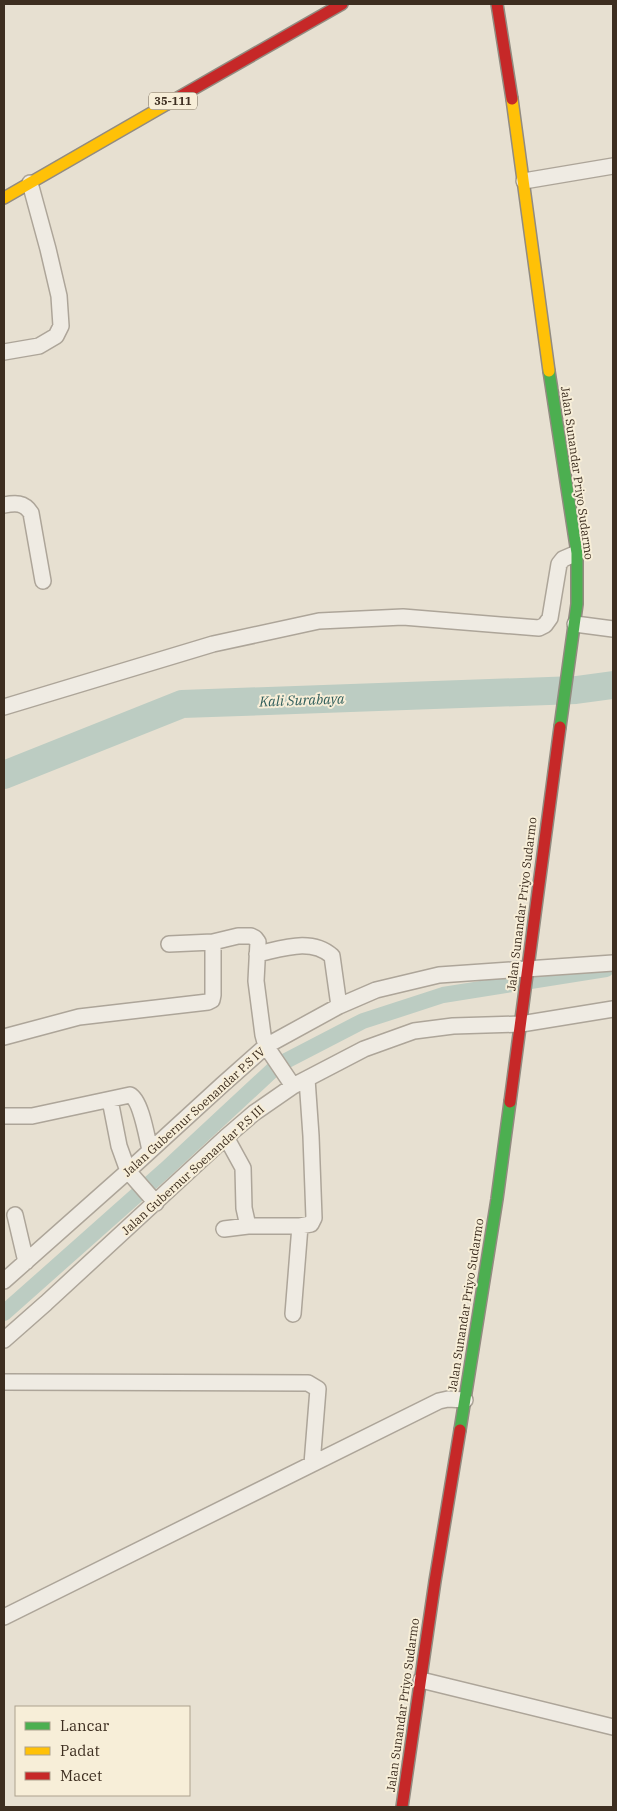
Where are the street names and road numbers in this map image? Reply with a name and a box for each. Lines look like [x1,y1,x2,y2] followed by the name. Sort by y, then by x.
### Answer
[149,92,197,110] road number: 35-111
[558,385,597,561] street label: Jalan Sunandar Priyo Sudarmo
[503,816,540,992] street label: Jalan Sunandar Priyo Sudarmo
[119,1044,268,1180] street label: Jalan Gubernur Soenandar P.S IV
[118,1102,267,1238] street label: Jalan Gubernur Soenandar P.S III
[444,1217,487,1393] street label: Jalan Sunandar Priyo Sudarmo
[383,1617,422,1793] street label: Jalan Sunandar Priyo Sudarmo

